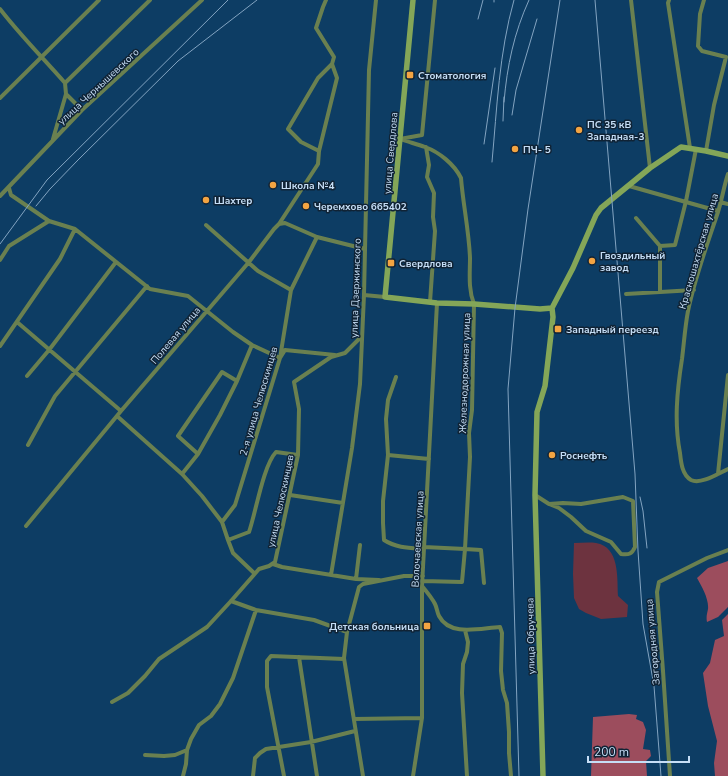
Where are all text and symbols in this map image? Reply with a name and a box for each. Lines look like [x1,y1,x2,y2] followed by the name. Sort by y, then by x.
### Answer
[55,45,143,128] street label: улица Чернышевского
[418,69,486,83] place label: Стоматология
[405,70,415,80] marker: Стоматология
[380,112,402,195] street label: улица Свердлова
[587,118,644,144] place label: ПС 35 кВ Западная-3
[574,125,584,135] marker: ПС 35 кВ Западная-3
[523,143,551,157] place label: ПЧ- 5
[510,144,520,154] marker: ПЧ- 5
[281,179,334,193] place label: Школа №4
[268,180,278,190] marker: Школа №4
[676,192,722,311] street label: Красношахтёрская улица
[214,194,252,208] place label: Шахтер
[201,195,211,205] marker: Шахтер
[314,200,407,214] place label: Черемхово 665402
[301,201,311,211] marker: Черемхово 665402
[347,238,365,338] street label: улица Дзержинского
[600,249,665,275] place label: Гвоздильный завод
[587,256,597,266] marker: Гвоздильный завод
[399,257,453,271] place label: Свердлова
[386,258,396,268] marker: Свердлова
[148,304,204,367] street label: Полевая улица
[456,312,474,434] street label: Железнодорожная улица
[566,323,659,337] place label: Западный переезд
[553,324,563,334] marker: Западный переезд
[237,345,281,457] street label: 2-я улица Челюскинцев
[560,449,608,463] place label: Роснефть
[547,450,557,460] marker: Роснефть
[264,453,298,549] street label: улица Челюскинцев
[408,490,428,588] street label: Волочаевская улица
[523,598,539,674] street label: улица Обручева
[642,598,664,686] street label: Загородняя улица
[329,620,419,634] place label: Детская больница
[422,621,432,631] marker: Детская больница
[588,738,689,764] scale bar
[594,744,629,760] text: 200 m

